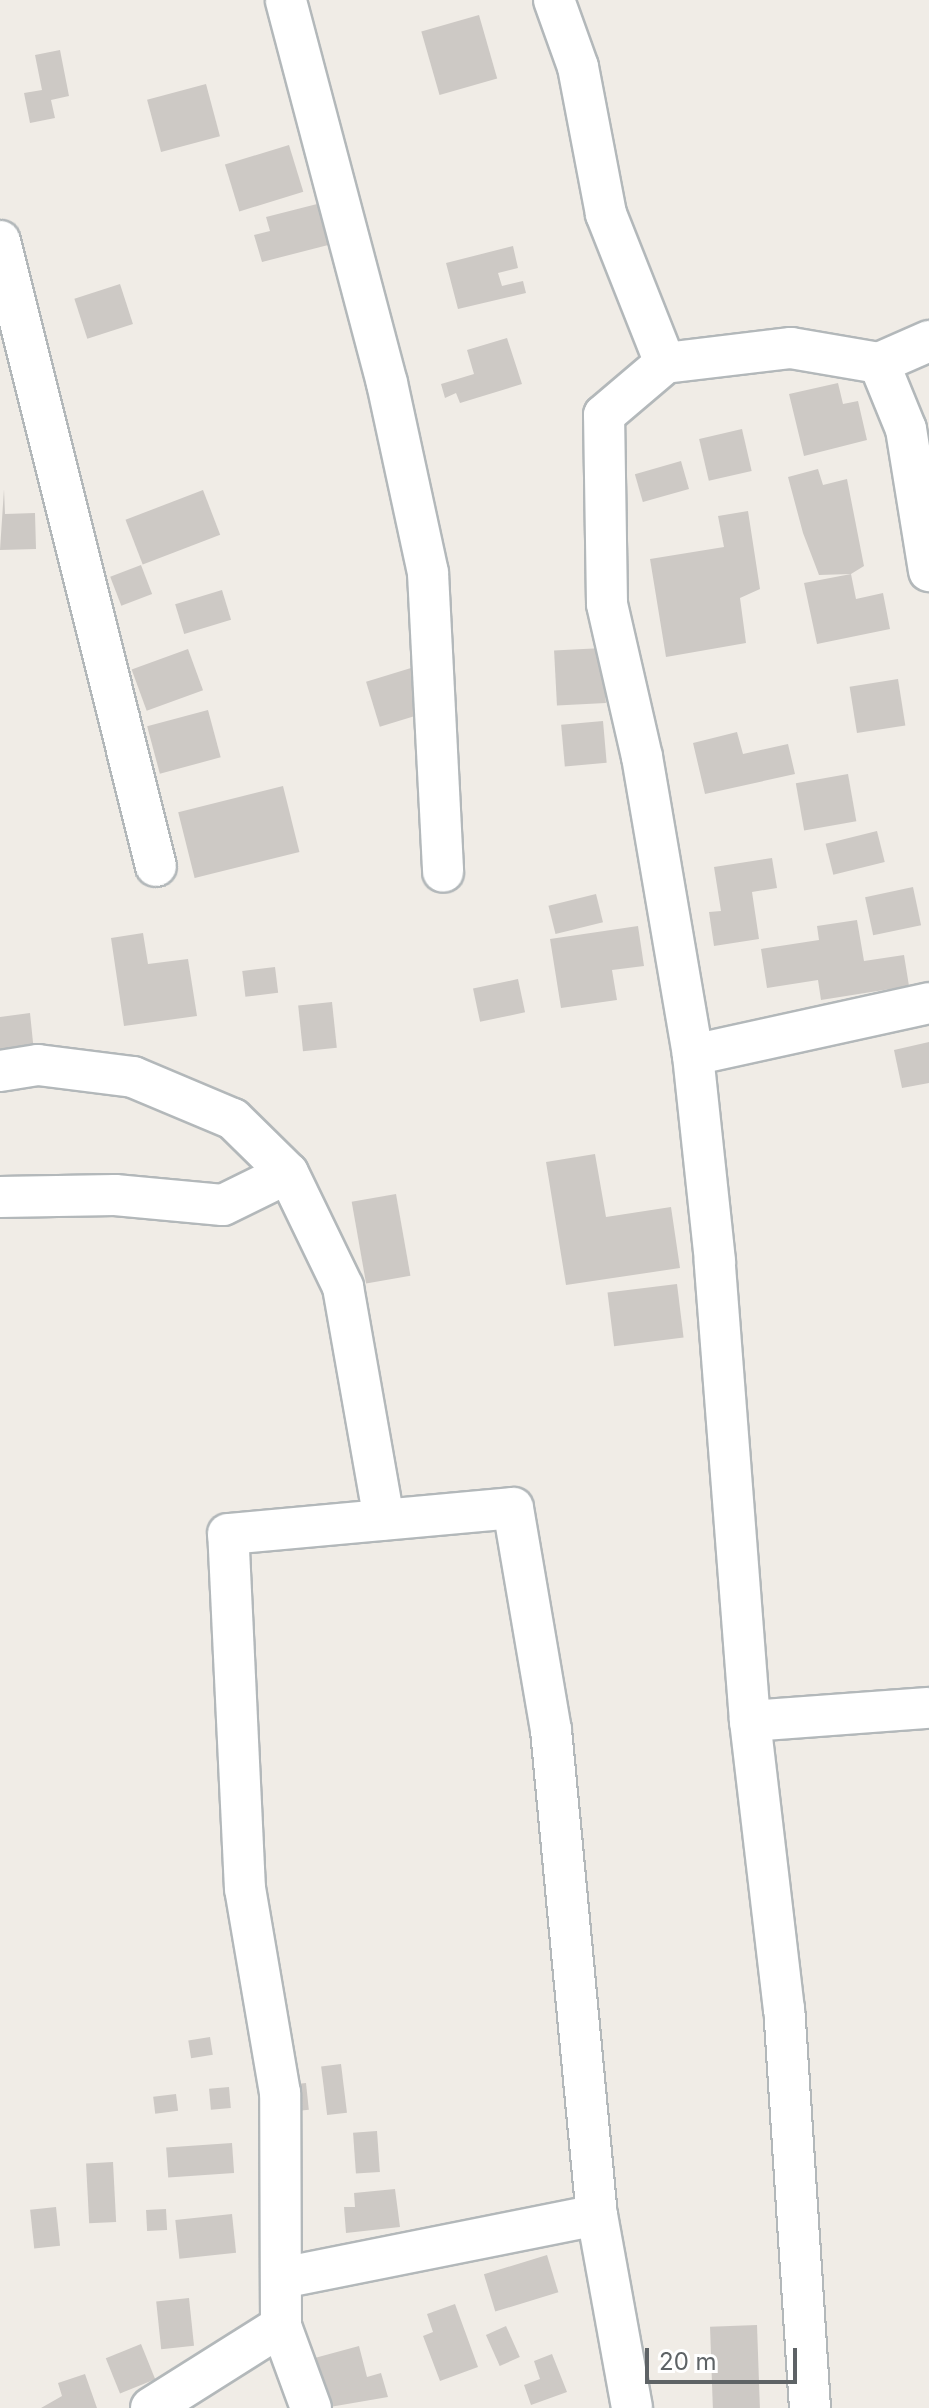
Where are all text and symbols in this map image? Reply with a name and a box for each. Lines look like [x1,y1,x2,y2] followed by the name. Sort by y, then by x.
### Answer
[649,2332,801,2382] scale bar
[659,2347,717,2376] text: 20 m

